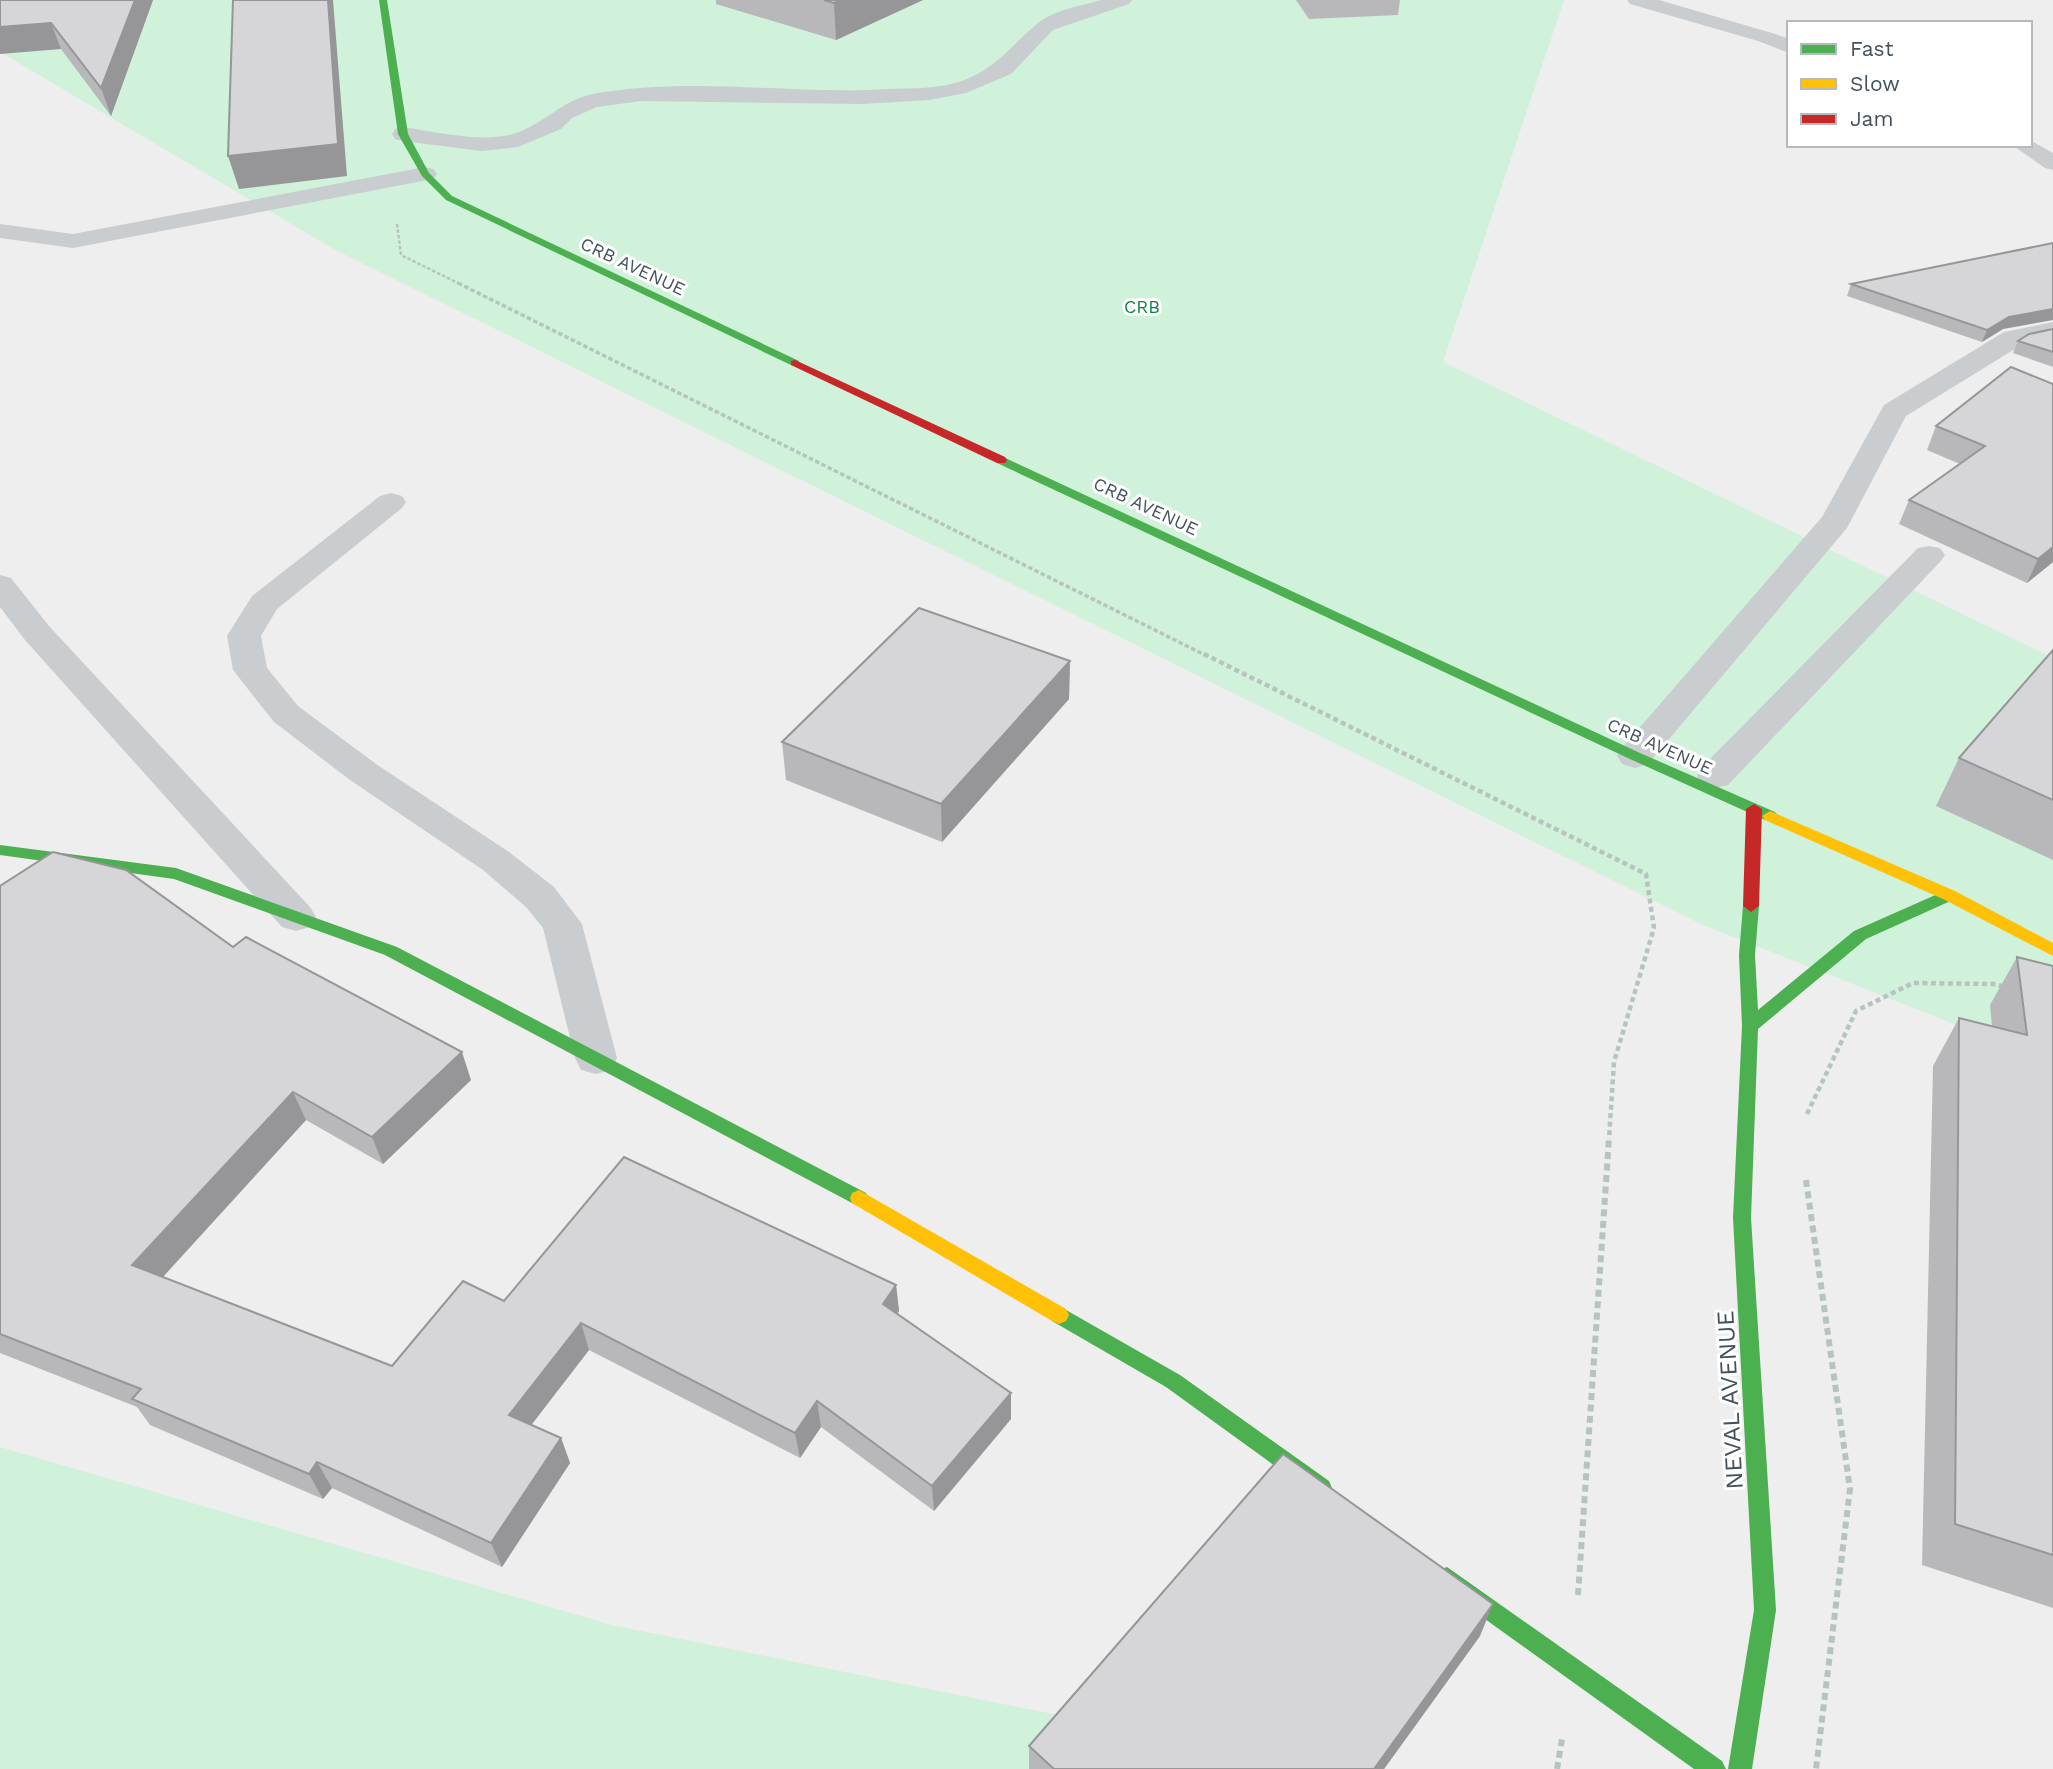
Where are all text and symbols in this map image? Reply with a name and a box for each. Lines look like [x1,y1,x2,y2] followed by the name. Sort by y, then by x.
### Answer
[1787,21,2032,147] legend
[1850,36,1894,61] text: Fast
[1850,71,1900,96] text: Slow
[1850,106,1893,131] text: Jam
[577,233,689,299] street label: CRB AVENUE
[1124,296,1160,317] park label: CRB
[1090,473,1202,539] street label: CRB AVENUE
[1604,713,1716,779] street label: CRB AVENUE
[1711,1310,1749,1490] street label: NEVAL AVENUE

